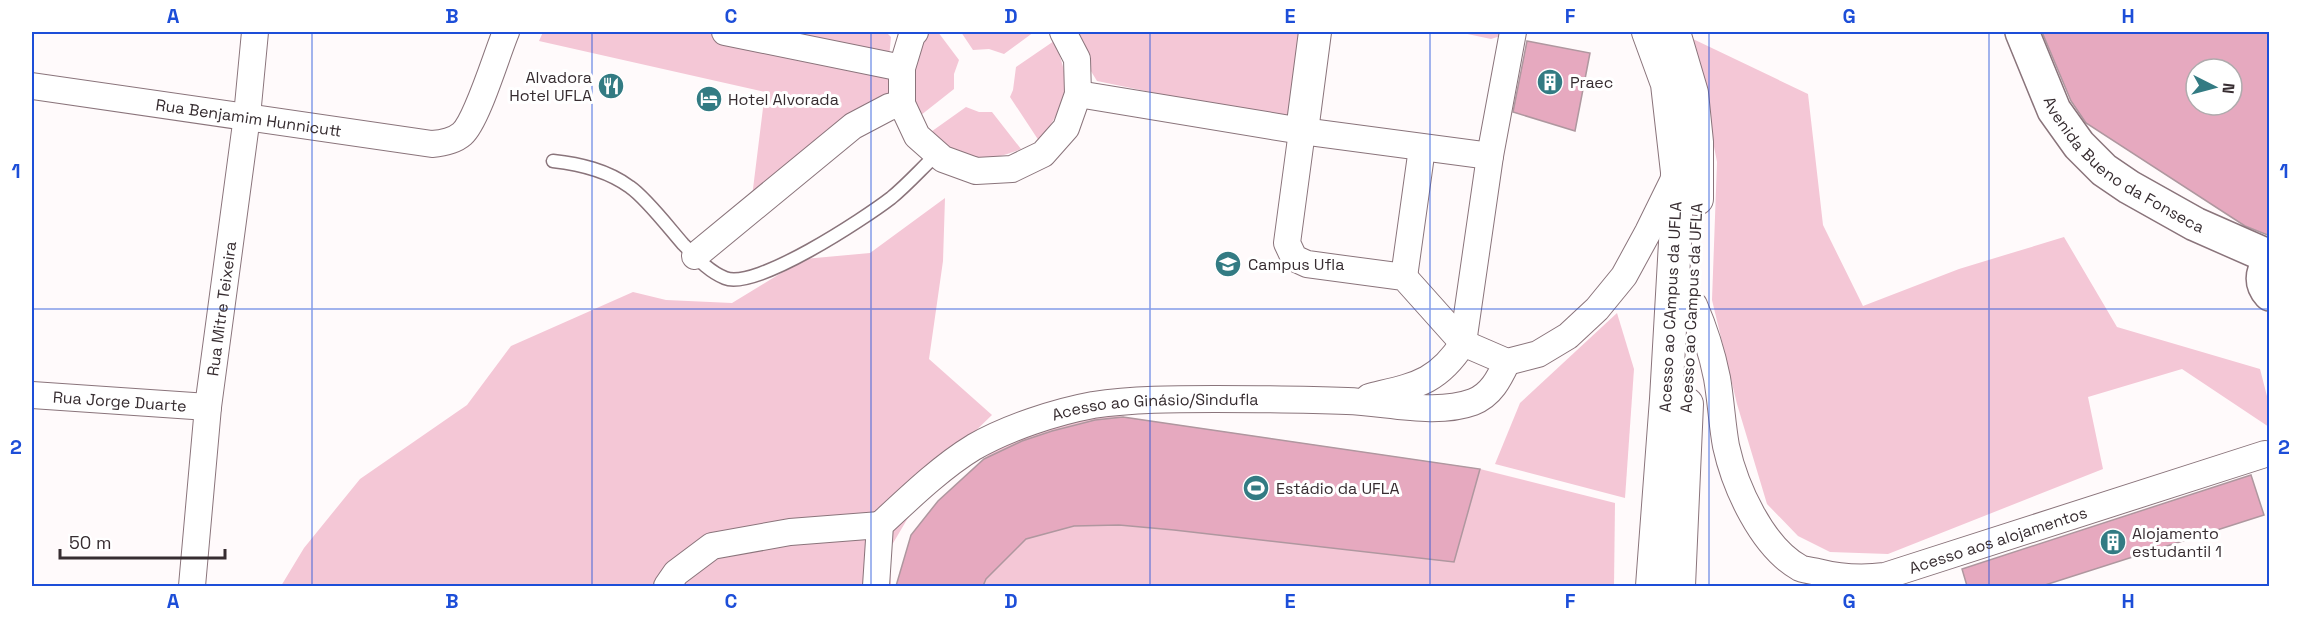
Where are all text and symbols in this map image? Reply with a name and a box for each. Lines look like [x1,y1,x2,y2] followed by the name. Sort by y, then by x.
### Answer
[167,3,180,29] text: A
[445,3,459,29] text: B
[725,3,738,29] text: C
[1004,3,1018,29] text: D
[1284,3,1296,29] text: E
[1565,3,1576,29] text: F
[1842,3,1856,29] text: G
[2121,3,2135,29] text: H
[2184,57,2244,117] north arrow
[509,67,592,106] place label: Alvadora Hotel UFLA
[1535,67,1565,97] building icon: Praec
[596,71,626,101] restaurant icon: Alvadora Hotel UFLA
[1570,72,1613,93] place label: Praec
[2217,82,2239,95] text: N
[694,84,724,114] hotel icon: Hotel Alvorada
[728,89,839,110] place label: Hotel Alvorada
[2039,93,2207,238] street label: Avenida Bueno da Fonseca
[154,94,343,142] street label: Rua Benjamim Hunnicutt
[11,158,21,184] text: 1
[2279,158,2289,184] text: 1
[1654,201,1687,413] street label: Acesso ao CAmpus da UFLA
[1676,202,1707,414] street label: Acesso ao Campus da UFLA
[202,240,241,377] street label: Rua Mitre Teixeira
[1213,249,1243,279] school or university icon: Campus Ufla
[1248,254,1344,275] place label: Campus Ufla
[52,386,187,417] street label: Rua Jorge Duarte
[1049,389,1259,425] street label: Acesso ao Ginásio/Sindufla
[10,434,22,460] text: 2
[2278,434,2290,460] text: 2
[1241,473,1271,503] sports icon: Estádio da UFLA
[1276,478,1400,499] place label: Estádio da UFLA
[1906,502,2090,579] street label: Acesso aos alojamentos
[60,522,225,560] scale bar
[2132,523,2222,562] place label: Alojamento estudantil 1
[2098,527,2128,557] building icon: Alojamento estudantil 1
[69,531,111,554] text: 50 m
[167,588,180,614] text: A
[445,588,459,614] text: B
[725,588,738,614] text: C
[1004,588,1018,614] text: D
[1284,588,1296,614] text: E
[1565,588,1576,614] text: F
[1842,588,1856,614] text: G
[2121,588,2135,614] text: H

